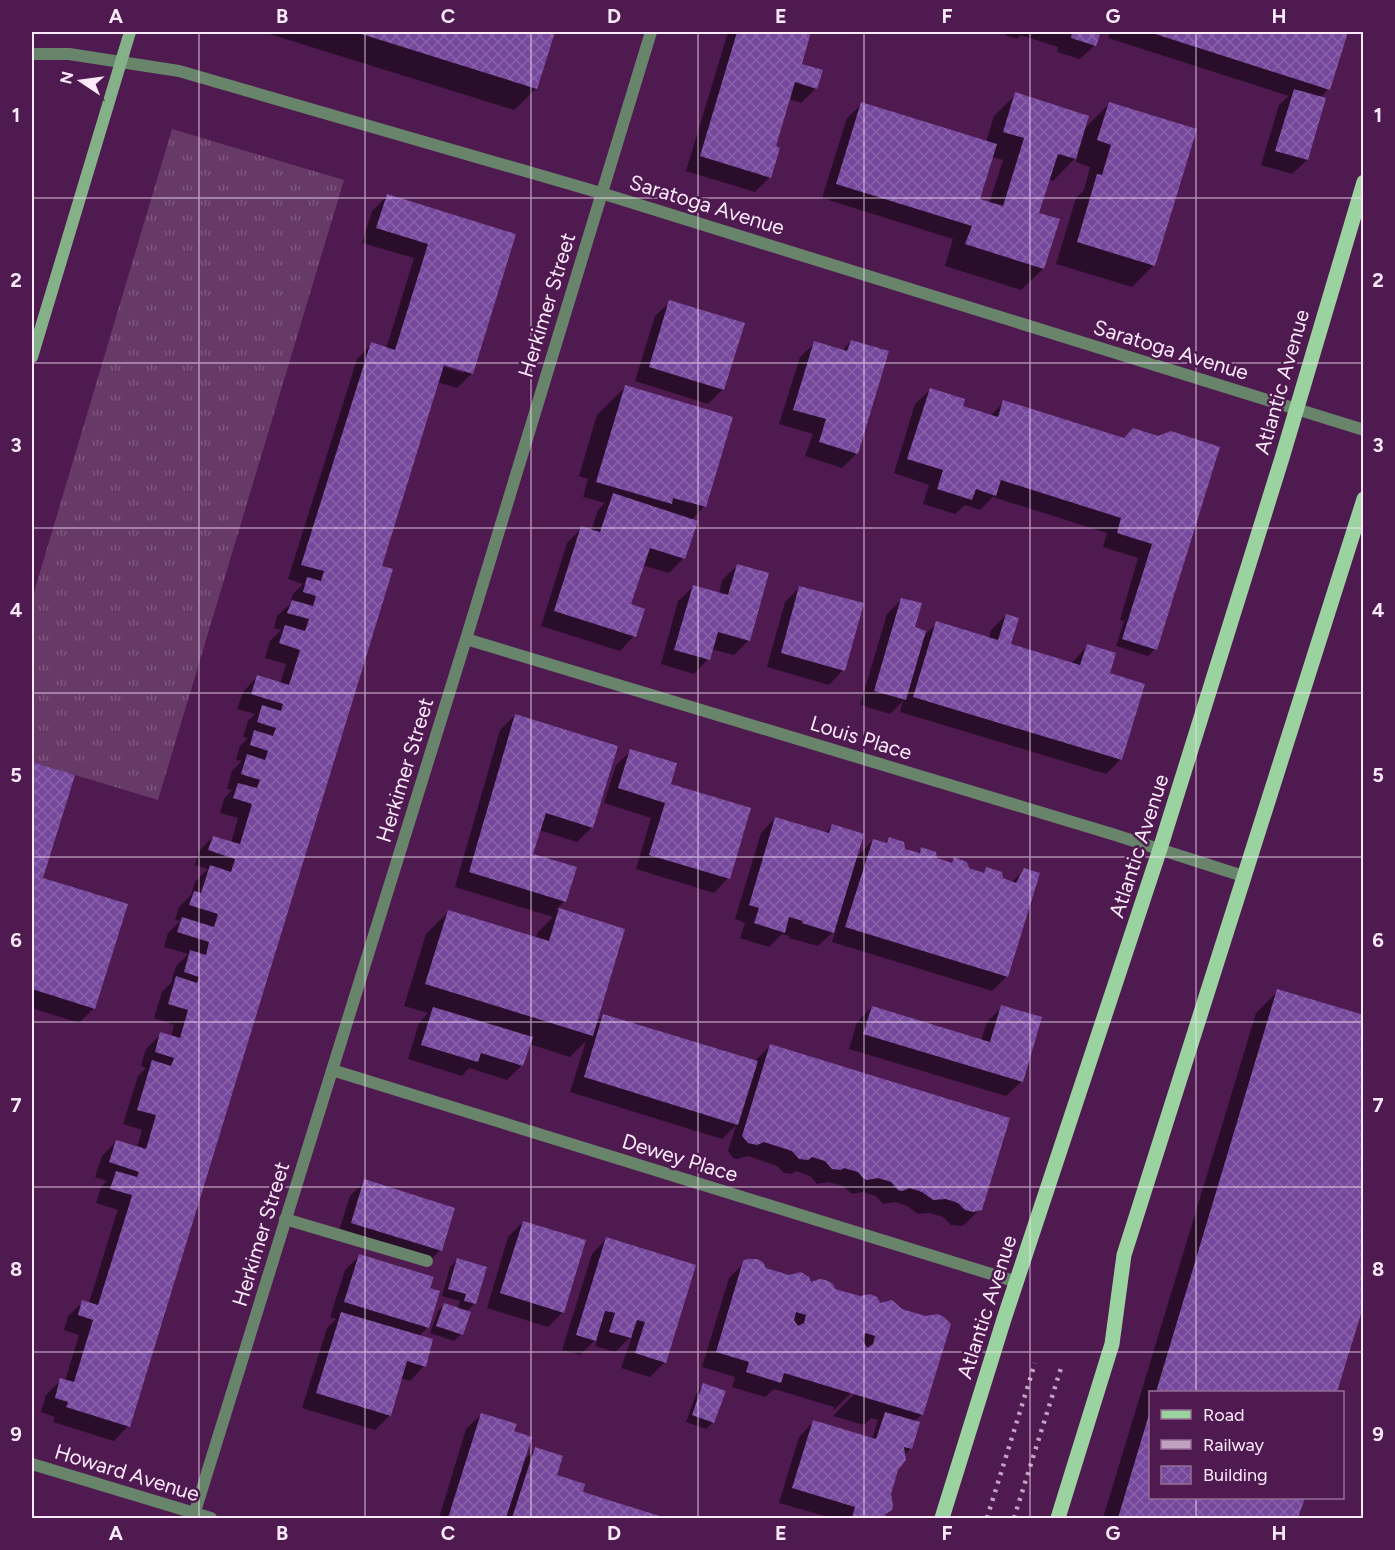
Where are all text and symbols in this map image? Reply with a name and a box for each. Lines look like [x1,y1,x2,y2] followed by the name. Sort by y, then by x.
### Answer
[109,4,124,28] text: A
[276,4,288,28] text: B
[441,4,455,28] text: C
[607,4,621,28] text: D
[775,4,787,28] text: E
[941,4,953,28] text: F
[1106,4,1121,28] text: G
[1272,4,1287,28] text: H
[51,51,111,111] north arrow
[56,70,78,86] text: N
[12,103,20,127] text: 1
[1374,103,1382,127] text: 1
[627,169,788,240] street label: Saratoga Avenue
[513,230,580,380] street label: Herkimer Street
[10,268,22,292] text: 2
[1372,268,1384,292] text: 2
[1249,307,1314,457] street label: Atlantic Avenue
[1091,314,1252,385] street label: Saratoga Avenue
[10,433,22,457] text: 3
[1372,433,1384,457] text: 3
[10,598,23,622] text: 4
[1372,598,1385,622] text: 4
[371,695,438,845] street label: Herkimer Street
[807,710,915,765] street label: Louis Place
[10,763,22,787] text: 5
[1372,763,1384,787] text: 5
[1104,771,1174,921] street label: Atlantic Avenue
[10,928,22,952] text: 6
[1372,928,1384,952] text: 6
[10,1093,22,1117] text: 7
[1372,1093,1384,1117] text: 7
[619,1128,741,1187] street label: Dewey Place
[227,1159,294,1309] street label: Herkimer Street
[952,1232,1022,1382] street label: Atlantic Avenue
[10,1257,22,1281] text: 8
[1372,1257,1384,1281] text: 8
[1149,1391,1344,1499] legend
[1203,1404,1244,1426] text: Road
[10,1422,22,1446] text: 9
[1372,1422,1384,1446] text: 9
[1203,1434,1265,1456] text: Railway
[52,1439,203,1506] street label: Howard Avenue
[1203,1464,1268,1486] text: Building
[109,1521,124,1545] text: A
[276,1521,288,1545] text: B
[441,1521,455,1545] text: C
[607,1521,621,1545] text: D
[775,1521,787,1545] text: E
[941,1521,953,1545] text: F
[1106,1521,1121,1545] text: G
[1272,1521,1287,1545] text: H

